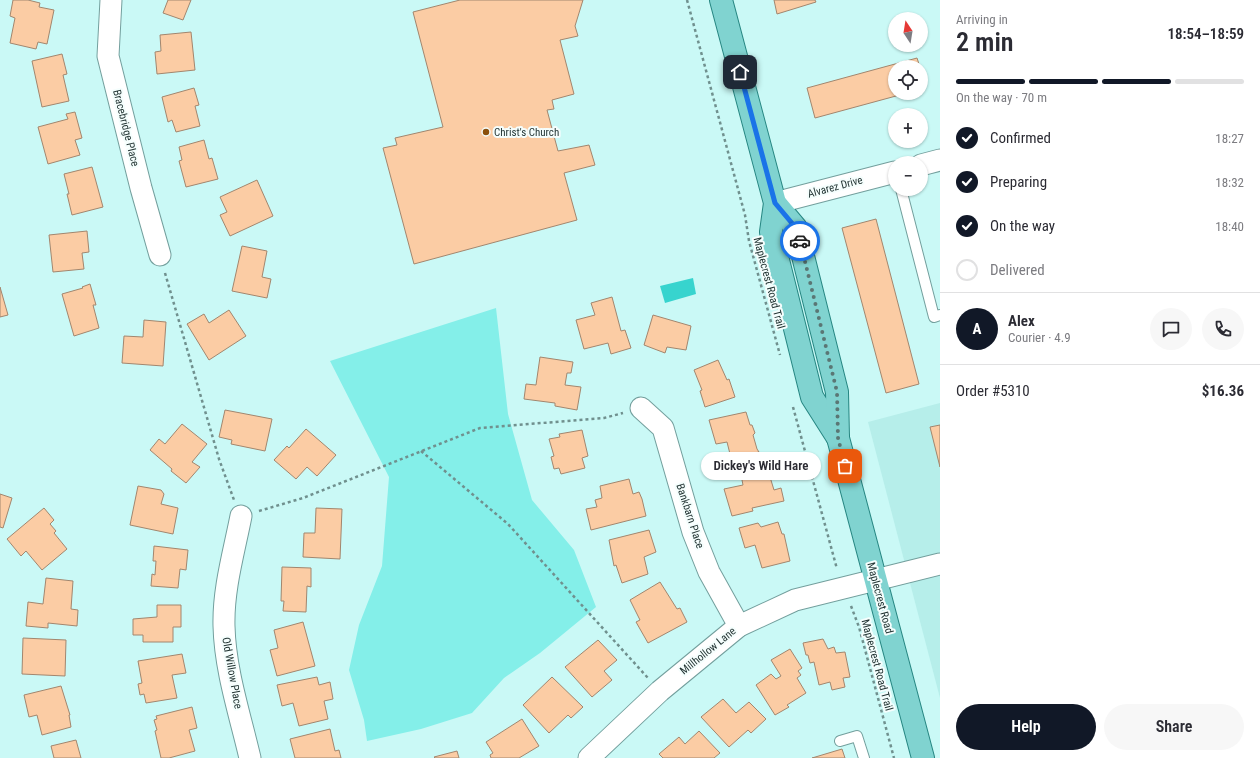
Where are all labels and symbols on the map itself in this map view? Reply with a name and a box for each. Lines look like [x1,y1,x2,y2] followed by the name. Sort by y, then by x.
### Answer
[888,12,928,52] north arrow
[723,55,757,89] pin
[110,88,142,168] street label: Bracebridge Place
[494,126,559,139] place label: Christ's Church
[481,127,491,137] marker: Christ's Church
[806,173,864,201] street label: Alvarez Drive
[780,221,820,261] courier
[751,236,787,330] street label: Maplecrest Road Trail
[828,449,862,483] pin
[701,452,821,480] callout: Dickey's Wild Hare
[673,482,707,550] street label: Bankbarn Place
[864,561,896,635] street label: Maplecrest Road
[859,618,895,712] street label: Maplecrest Road Trail
[678,625,738,677] street label: Millhollow Lane
[219,636,245,710] street label: Old Willow Place

